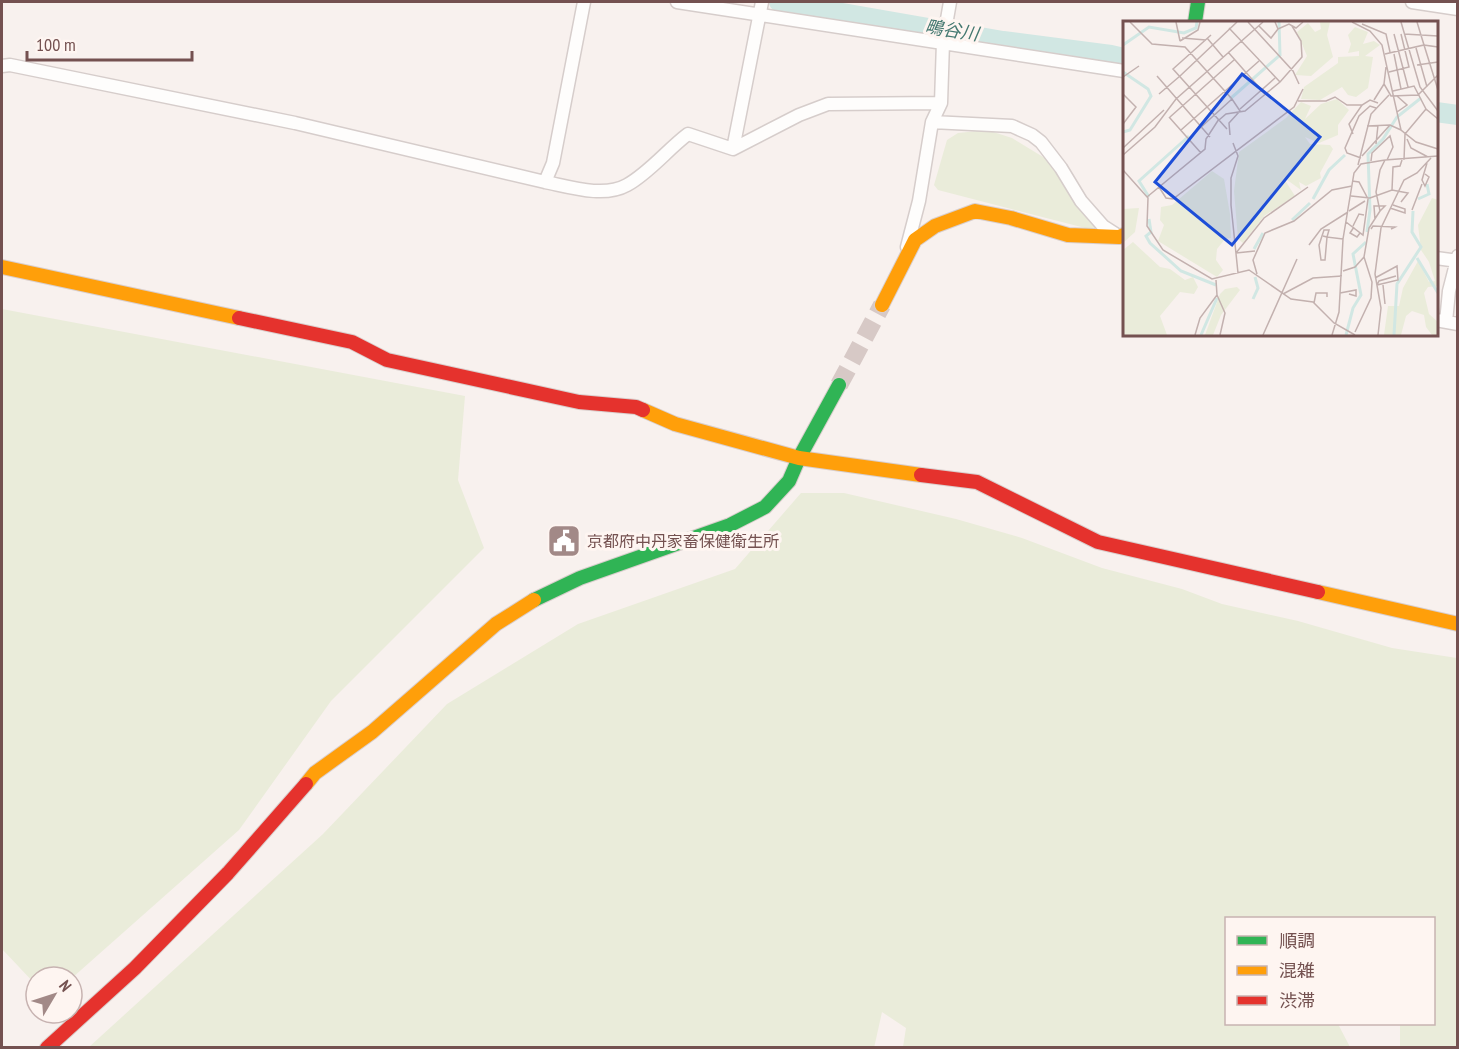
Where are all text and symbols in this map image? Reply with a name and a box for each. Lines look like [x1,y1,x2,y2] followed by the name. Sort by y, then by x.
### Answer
[924,14,982,46] water label: 鴫谷川
[1123,21,1438,336] inset map
[27,24,192,62] scale bar
[36,33,76,56] text: 100 m
[546,523,582,559] public building icon: 京都府中丹家畜保健衛生所
[587,531,779,551] place label: 京都府中丹家畜保健衛生所
[1225,917,1435,1025] legend
[1279,929,1315,952] text: 順調
[1279,959,1315,982] text: 混雑
[24,965,84,1025] north arrow
[55,976,76,995] text: N
[1279,989,1315,1012] text: 渋滞

